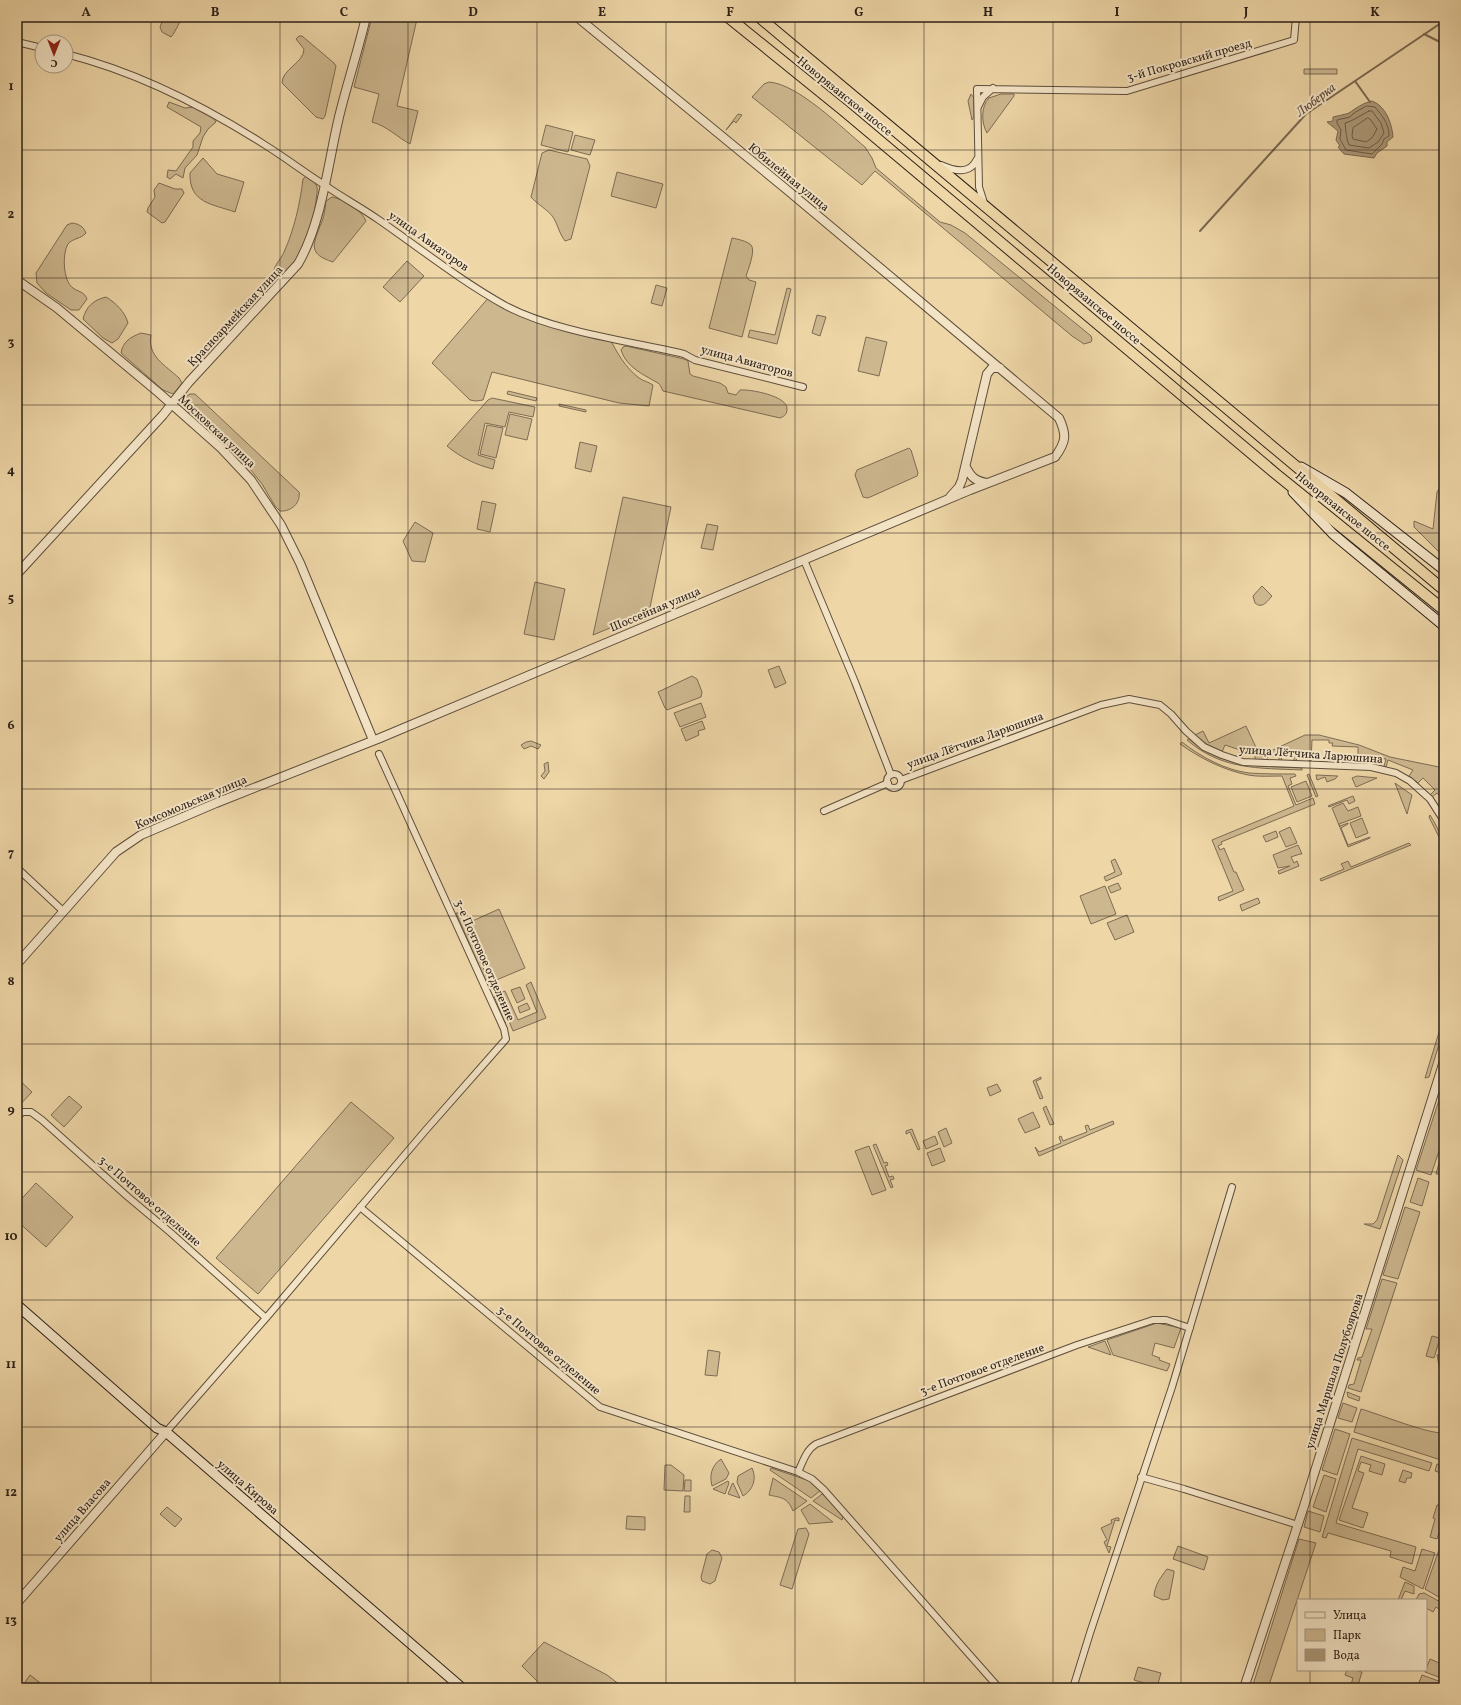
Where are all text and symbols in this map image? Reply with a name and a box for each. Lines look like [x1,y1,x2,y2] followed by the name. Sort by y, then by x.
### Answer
[81,4,91,22] text: A
[211,4,220,22] text: B
[340,4,348,22] text: C
[468,4,478,22] text: D
[598,4,606,22] text: E
[726,4,734,22] text: F
[854,4,864,22] text: G
[983,4,993,22] text: H
[1115,4,1120,22] text: I
[1243,4,1249,22] text: J
[1370,4,1380,22] text: K
[34,34,74,74] north arrow
[1125,35,1253,86] street label: 3-й Покровский проезд
[793,53,896,140] street label: Новорязанское шоссе
[50,55,58,70] text: С
[8,78,14,96] text: 1
[1292,79,1340,122] water label: Люберка
[744,140,832,216] street label: Юбилейная улица
[8,206,15,224] text: 2
[385,208,472,276] street label: улица Авиаторов
[1043,261,1144,349] street label: Новорязанское шоссе
[185,263,287,371] street label: Красноармейская улица
[8,334,15,352] text: 3
[699,342,795,382] street label: улица Авиаторов
[174,392,259,472] street label: Московская улица
[7,462,15,480] text: 4
[1291,468,1394,555] street label: Новорязанское шоссе
[608,584,703,636] street label: Шоссейная улица
[8,590,14,608] text: 5
[905,709,1046,773] street label: улица Лётчика Ларюшина
[7,717,15,735] text: 6
[1238,742,1384,768] street label: улица Лётчика Ларюшина
[133,772,250,834] street label: Комсомольская улица
[8,845,14,863] text: 7
[450,897,518,1024] street label: 3-е Почтовое отделение
[7,973,15,991] text: 8
[7,1101,15,1119] text: 9
[95,1153,204,1251] street label: 3-е Почтовое отделение
[4,1228,18,1246] text: 10
[1302,1291,1368,1451] street label: улица Маршала Полубоярова
[493,1302,604,1399] street label: 3-е Почтовое отделение
[918,1340,1047,1400] street label: 3-е Почтовое отделение
[6,1356,16,1374] text: 11
[213,1457,282,1519] street label: улица Кирова
[51,1475,115,1546] street label: улица Власова
[5,1484,17,1502] text: 12
[1297,1599,1427,1671] legend
[1333,1608,1366,1624] text: Улица
[5,1612,17,1630] text: 13
[1333,1628,1361,1644] text: Парк
[1333,1648,1360,1664] text: Вода

